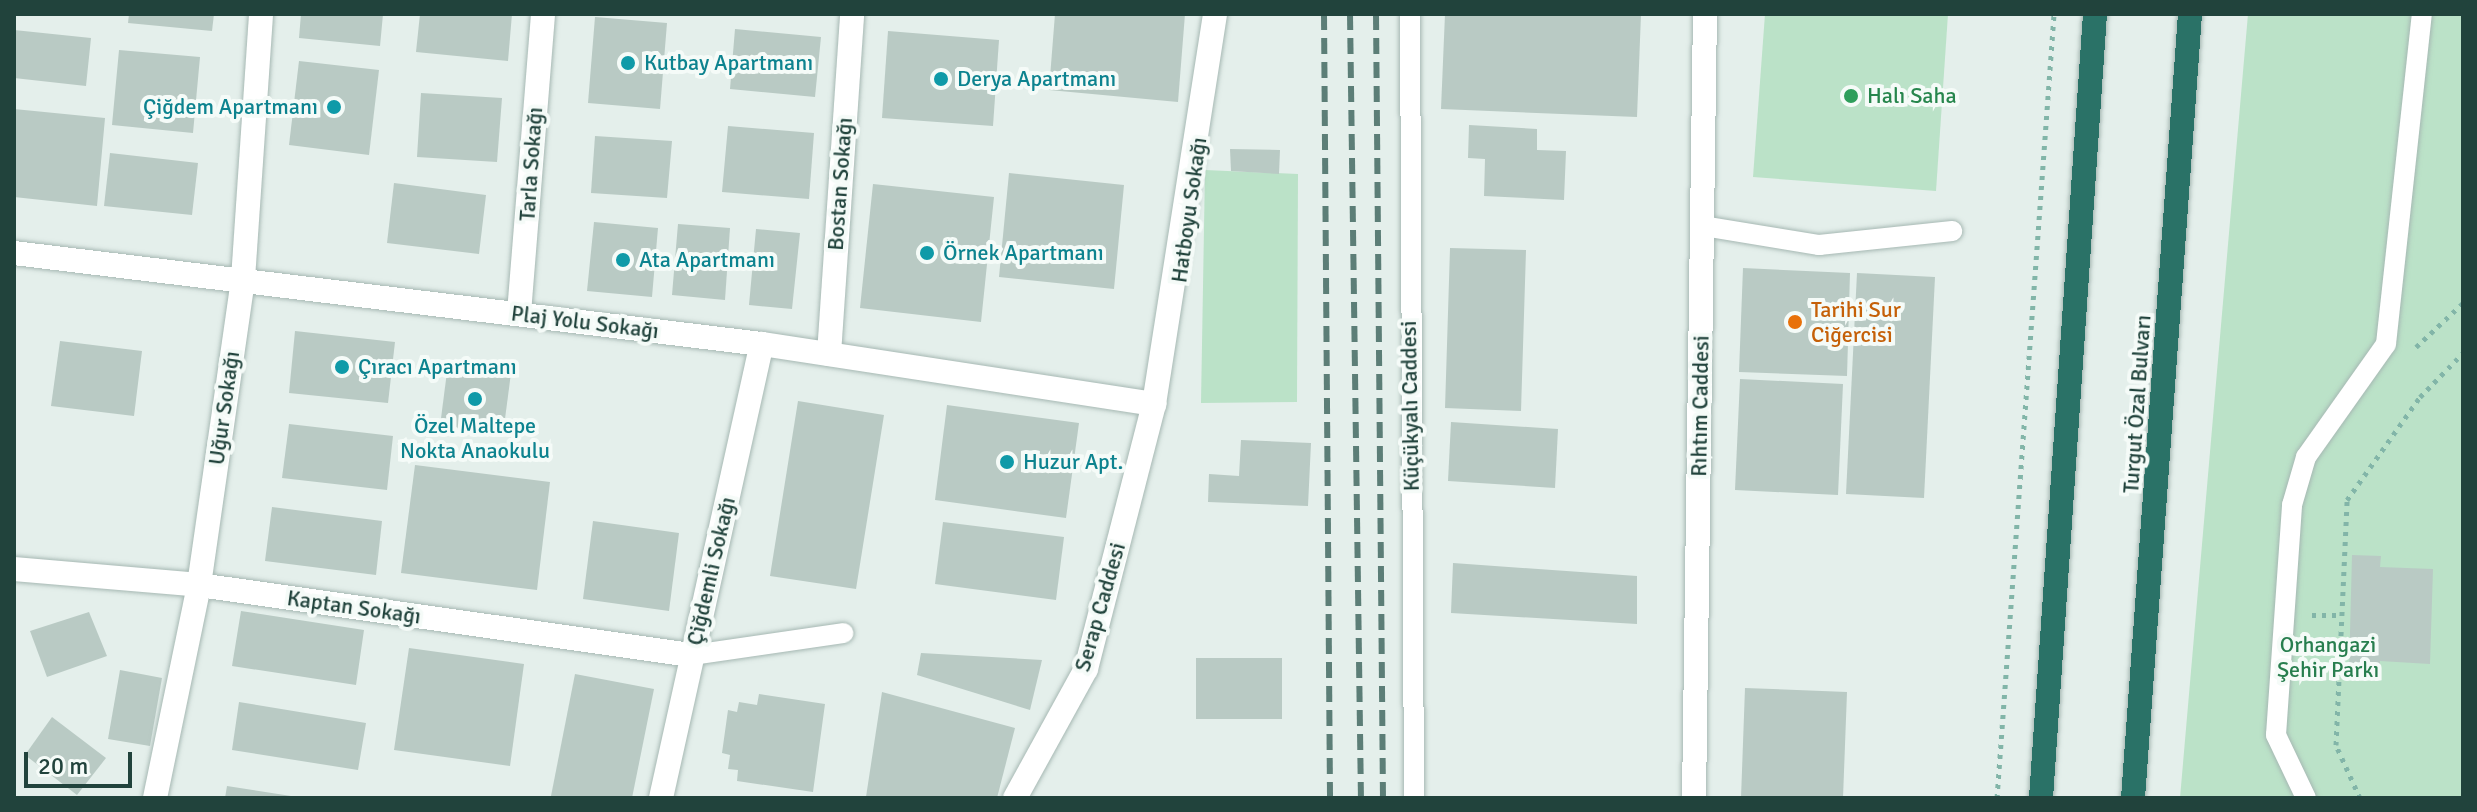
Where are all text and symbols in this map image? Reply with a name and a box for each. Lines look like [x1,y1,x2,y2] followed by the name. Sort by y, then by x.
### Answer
[644,50,813,76] place label: Kutbay Apartmanı
[619,54,637,72] marker: Kutbay Apartmanı
[957,66,1116,92] place label: Derya Apartmanı
[932,70,950,88] marker: Derya Apartmanı
[1867,83,1957,109] place label: Halı Saha
[1842,87,1860,105] marker: Halı Saha
[143,94,318,120] place label: Çiğdem Apartmanı
[325,98,343,116] marker: Çiğdem Apartmanı
[514,106,548,222] street label: Tarla Sokağı
[822,117,858,251] street label: Bostan Sokağı
[1166,136,1212,284] street label: Hatboyu Sokağı
[943,240,1104,266] place label: Örnek Apartmanı
[918,244,936,262] marker: Örnek Apartmanı
[639,247,775,273] place label: Ata Apartmanı
[614,251,632,269] marker: Ata Apartmanı
[1811,296,1901,348] place label: Tarihi Sur Ciğercisi
[510,300,660,344] street label: Plaj Yolu Sokağı
[1786,313,1804,331] marker: Tarihi Sur Ciğercisi
[2118,314,2156,494] street label: Turgut Özal Bulvarı
[1395,320,1425,492] street label: Küçükyalı Caddesi
[1686,335,1714,477] street label: Rıhtım Caddesi
[203,349,245,467] street label: Uğur Sokağı
[358,354,517,380] place label: Çıracı Apartmanı
[333,358,351,376] marker: Çıracı Apartmanı
[466,390,484,408] marker: Özel Maltepe Nokta Anaokulu
[400,412,550,464] place label: Özel Maltepe Nokta Anaokulu
[1023,449,1123,475] place label: Huzur Apt.
[998,453,1016,471] marker: Huzur Apt.
[681,494,741,648] street label: Çiğdemli Sokağı
[1069,539,1131,675] street label: Serap Caddesi
[285,585,423,629] street label: Kaptan Sokağı
[2277,631,2379,682] park label: Orhangazi Şehir Parkı
[28,736,136,786] scale bar
[38,751,88,781] text: 20 m

